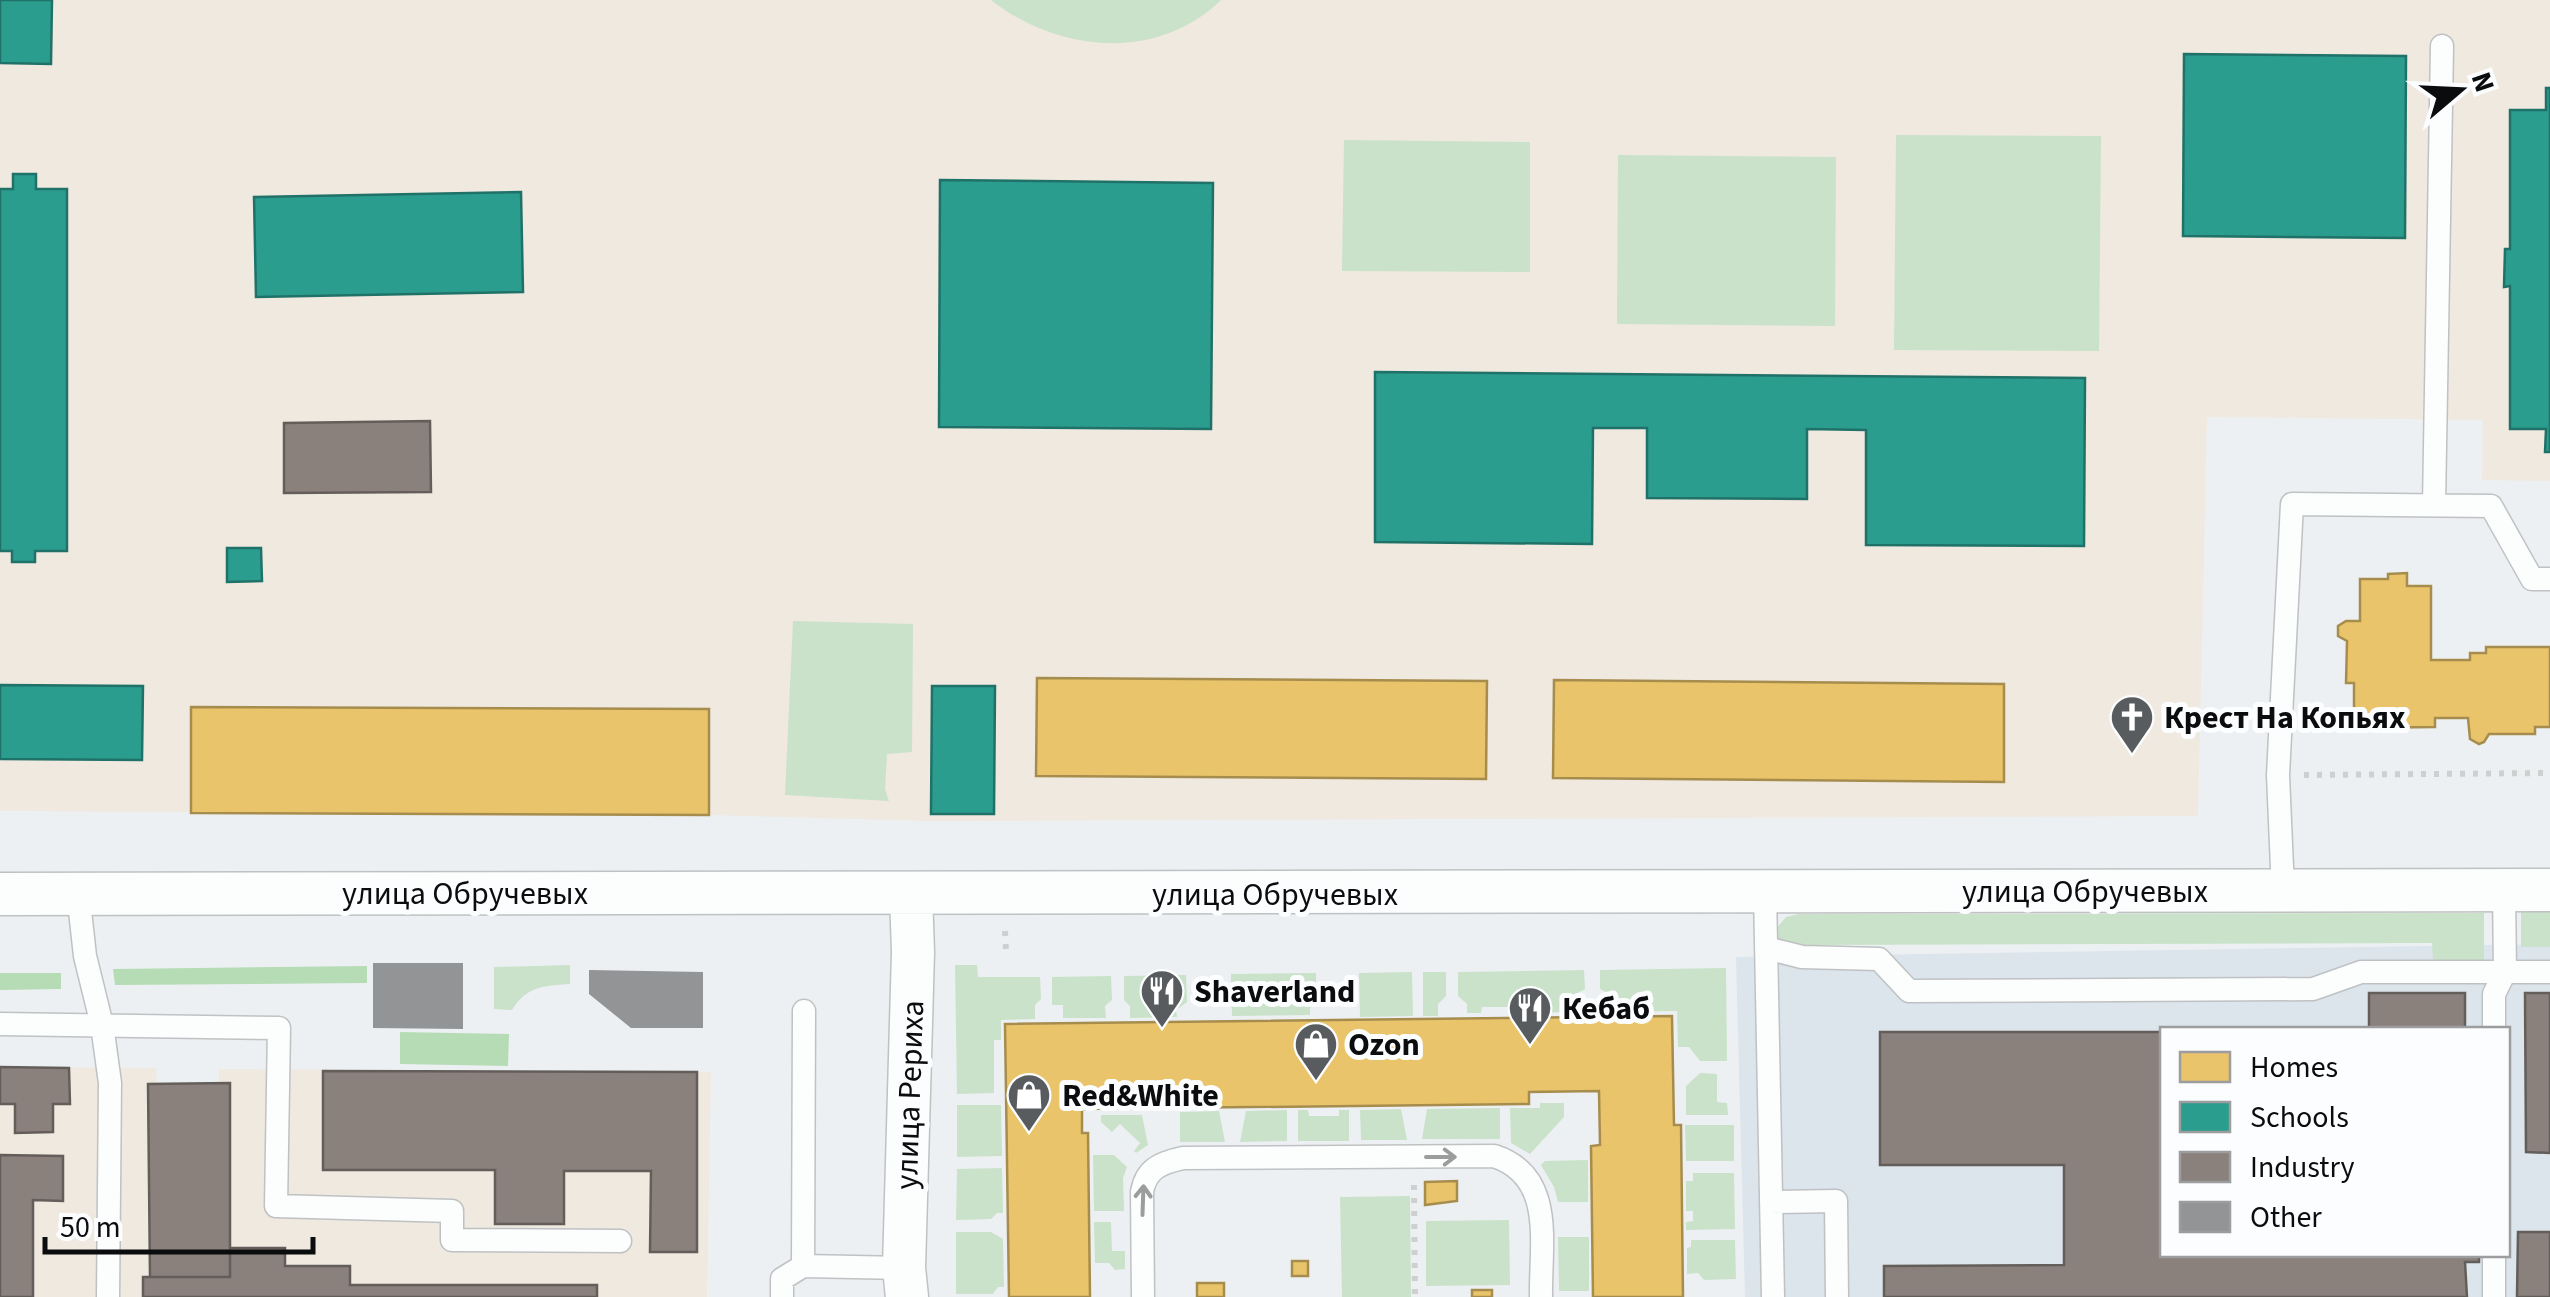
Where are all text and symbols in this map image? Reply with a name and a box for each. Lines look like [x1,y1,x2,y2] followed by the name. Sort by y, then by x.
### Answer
[2410,40,2510,140] north arrow
[2461,67,2505,98] text: N
[2109,694,2155,755] church icon: Крест На Копьях
[2164,695,2406,741] place label: Крест На Копьях
[1962,869,2208,915] street label: улица Обручевых
[342,871,588,917] street label: улица Обручевых
[1152,872,1398,918] street label: улица Обручевых
[1139,968,1185,1029] restaurant icon: Shaverland
[1194,969,1355,1015] place label: Shaverland
[1507,985,1553,1046] restaurant icon: Кебаб
[1562,986,1650,1032] place label: Кебаб
[884,1000,936,1190] street label: улица Рериха
[1293,1021,1339,1082] shop icon: Ozon
[1348,1022,1420,1068] place label: Ozon
[2160,1027,2510,1257] legend
[2250,1046,2338,1089] text: Homes
[1006,1072,1052,1133] shop icon: Red&White
[1062,1073,1219,1119] place label: Red&White
[2250,1096,2349,1139] text: Schools
[2250,1146,2355,1189] text: Industry
[1424,1148,1456,1166] one-way arrow
[1134,1184,1153,1216] one-way arrow
[45,1192,312,1254] scale bar
[2250,1196,2322,1239] text: Other
[60,1206,121,1249] text: 50 m

